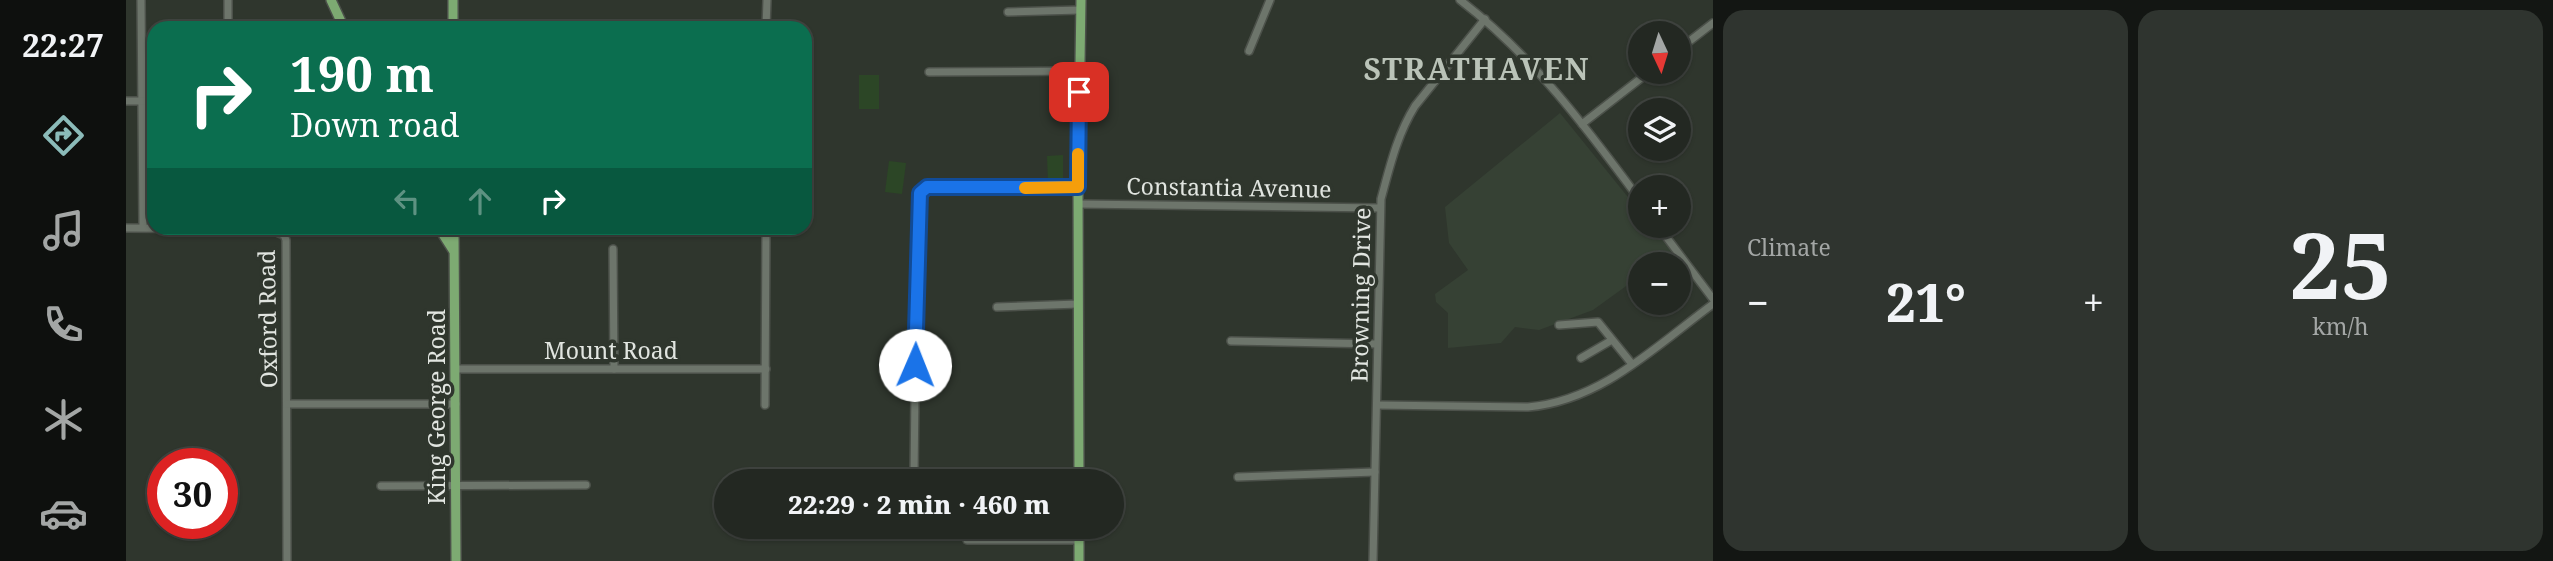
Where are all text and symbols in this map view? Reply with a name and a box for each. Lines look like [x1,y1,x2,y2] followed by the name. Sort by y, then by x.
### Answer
[1628,21,1690,84] north arrow
[1628,21,1691,315] map controls
[22,23,104,66] text: 22:27
[290,40,434,106] text: 190 m
[1363,48,1591,89] district label: STRATHAVEN
[175,49,266,140] icon: right
[1049,62,1109,122] pin
[1060,73,1098,111] icon: arrive
[1628,98,1691,161] button: layers
[290,103,459,146] text: Down road
[39,111,88,160] icon: directions
[1126,169,1332,205] street label: Constantia Avenue
[1628,175,1691,238] button: +
[388,182,426,220] icon: left
[461,182,499,220] icon: ahead
[534,182,572,220] icon: right
[2289,202,2392,326] text: 25
[39,206,88,255] icon: music
[1342,207,1378,383] street label: Browning Drive
[1747,231,1831,263] text: Climate
[250,249,284,389] street label: Oxford Road
[1628,252,1691,315] button: −
[1886,266,1966,337] text: 21°
[1747,276,1769,328] text: −
[2083,276,2104,328] text: +
[39,300,88,349] icon: phone
[420,309,452,505] street label: King George Road
[2312,310,2369,342] text: km/h
[878,328,952,402] position arrow
[544,334,678,366] street label: Mount Road
[39,395,88,444] icon: climate
[147,448,238,539] speed limit sign: 30
[788,486,1050,522] text: 22:29 · 2 min · 460 m
[39,489,88,538] icon: car

